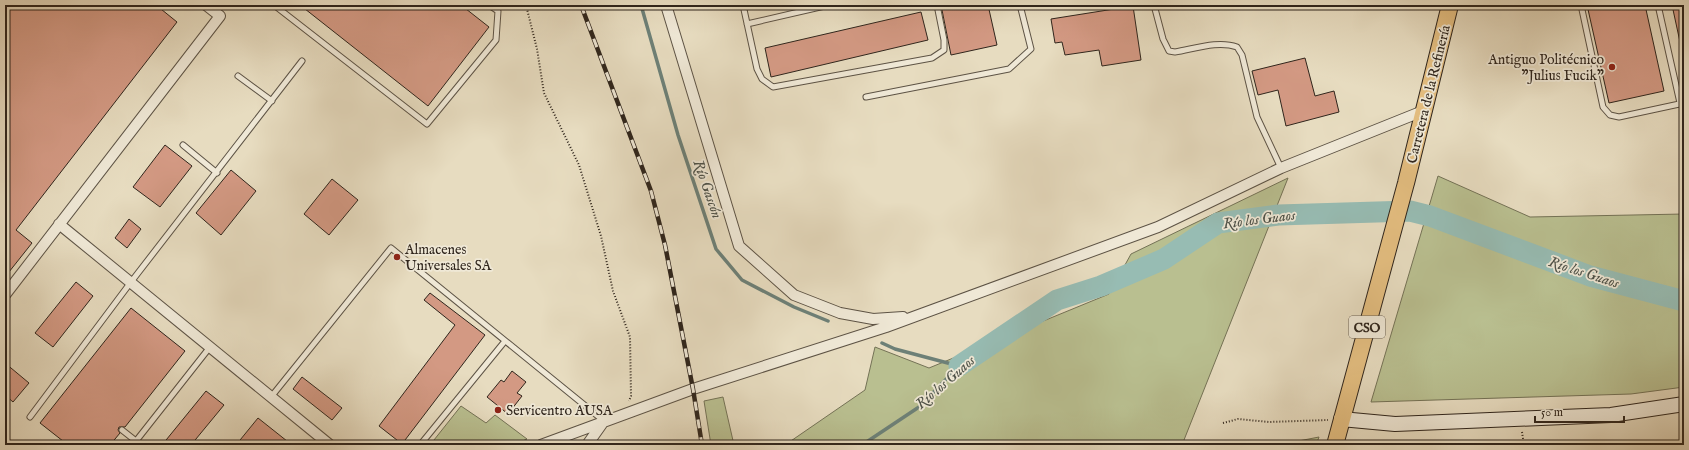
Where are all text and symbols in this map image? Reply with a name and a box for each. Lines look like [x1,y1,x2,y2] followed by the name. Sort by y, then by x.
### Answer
[1403,22,1455,165] street label: Carretera de la Refinería
[1487,51,1604,85] place label: Antiguo Politécnico "Julius Fucik"
[1607,62,1617,72] marker: Antiguo Politécnico "Julius Fucik"
[689,157,726,221] water label: Río Gascón
[1222,206,1297,233] water label: Río los Guaos
[404,241,492,275] place label: Almacenes Universales SA
[392,252,402,262] marker: Almacenes Universales SA
[1546,252,1622,293] water label: Río los Guaos
[1349,316,1385,338] road number: CSO
[912,351,980,413] water label: Río los Guaos
[1535,398,1624,424] scale bar
[506,402,613,420] place label: Servicentro AUSA
[493,405,503,415] marker: Servicentro AUSA
[1541,405,1563,420] text: 50 m

